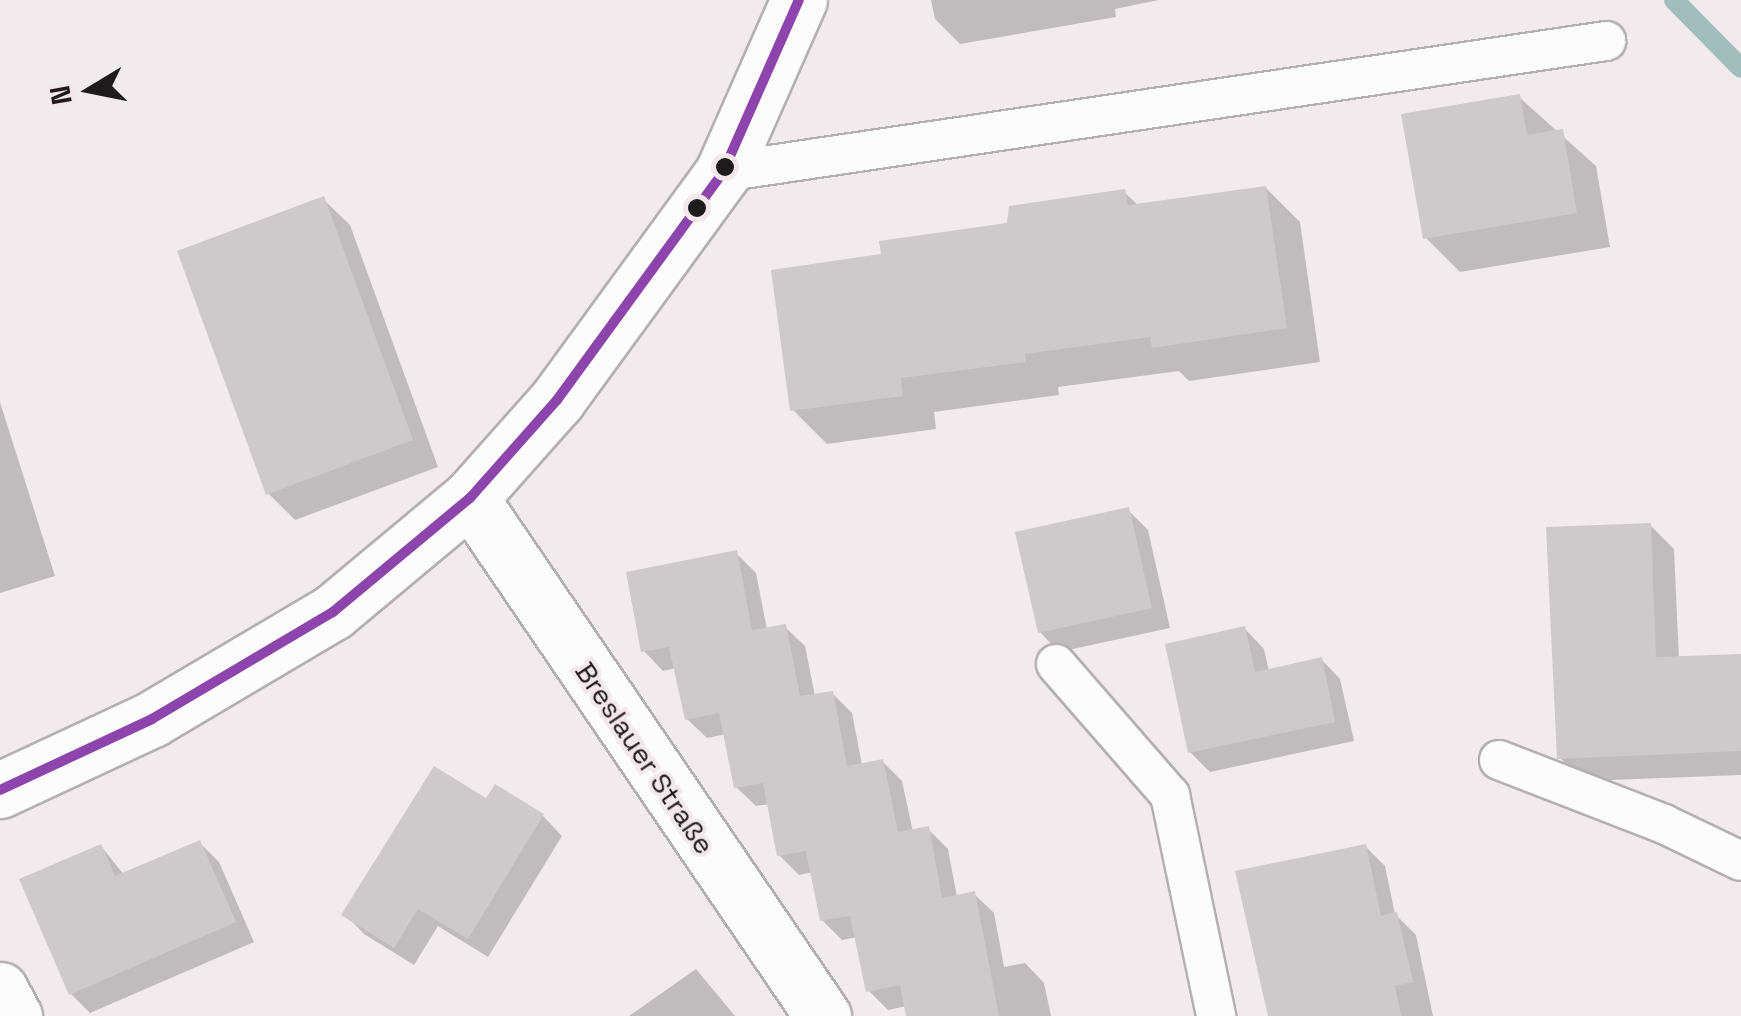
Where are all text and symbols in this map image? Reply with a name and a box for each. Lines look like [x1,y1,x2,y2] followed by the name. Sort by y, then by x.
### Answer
[40,40,140,140] north arrow
[41,83,80,108] text: N
[715,157,735,177] unlabelled marker
[687,198,707,218] unlabelled marker
[568,656,722,860] street label: Breslauer Straße

